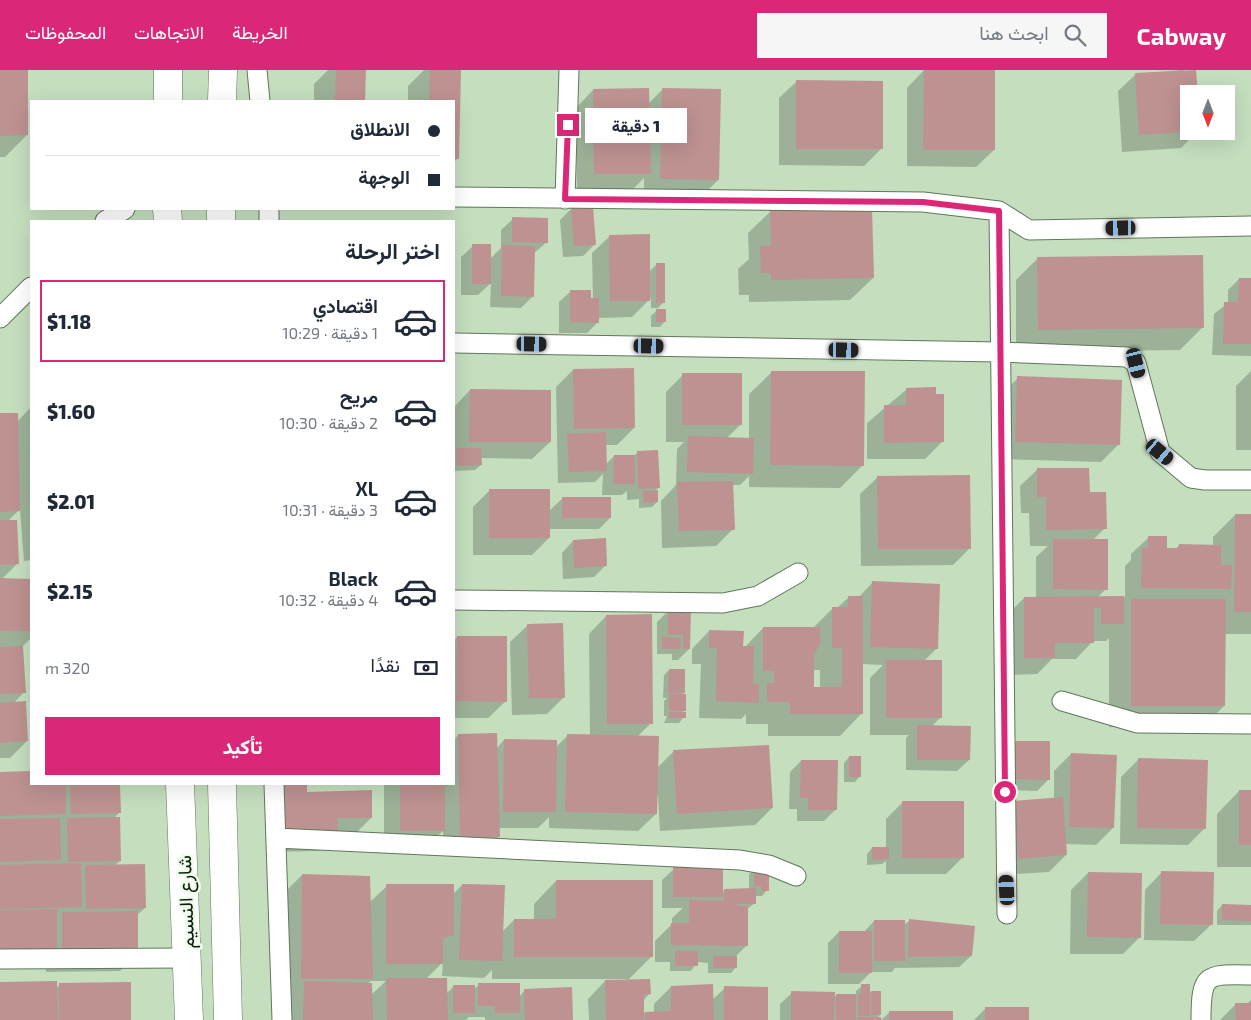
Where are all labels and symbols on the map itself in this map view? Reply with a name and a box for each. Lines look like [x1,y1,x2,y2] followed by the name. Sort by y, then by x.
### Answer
[1180,85,1235,140] north arrow
[586,108,688,142] callout: 1 دقيقة
[557,114,579,136] route end
[1105,220,1136,236] car
[516,336,547,352] car
[633,338,664,354] car
[828,342,859,358] car
[1125,347,1146,379] car
[1143,437,1176,467] car
[994,781,1016,803] route start
[172,855,200,949] street label: شارع النسيم
[998,875,1015,905] car

